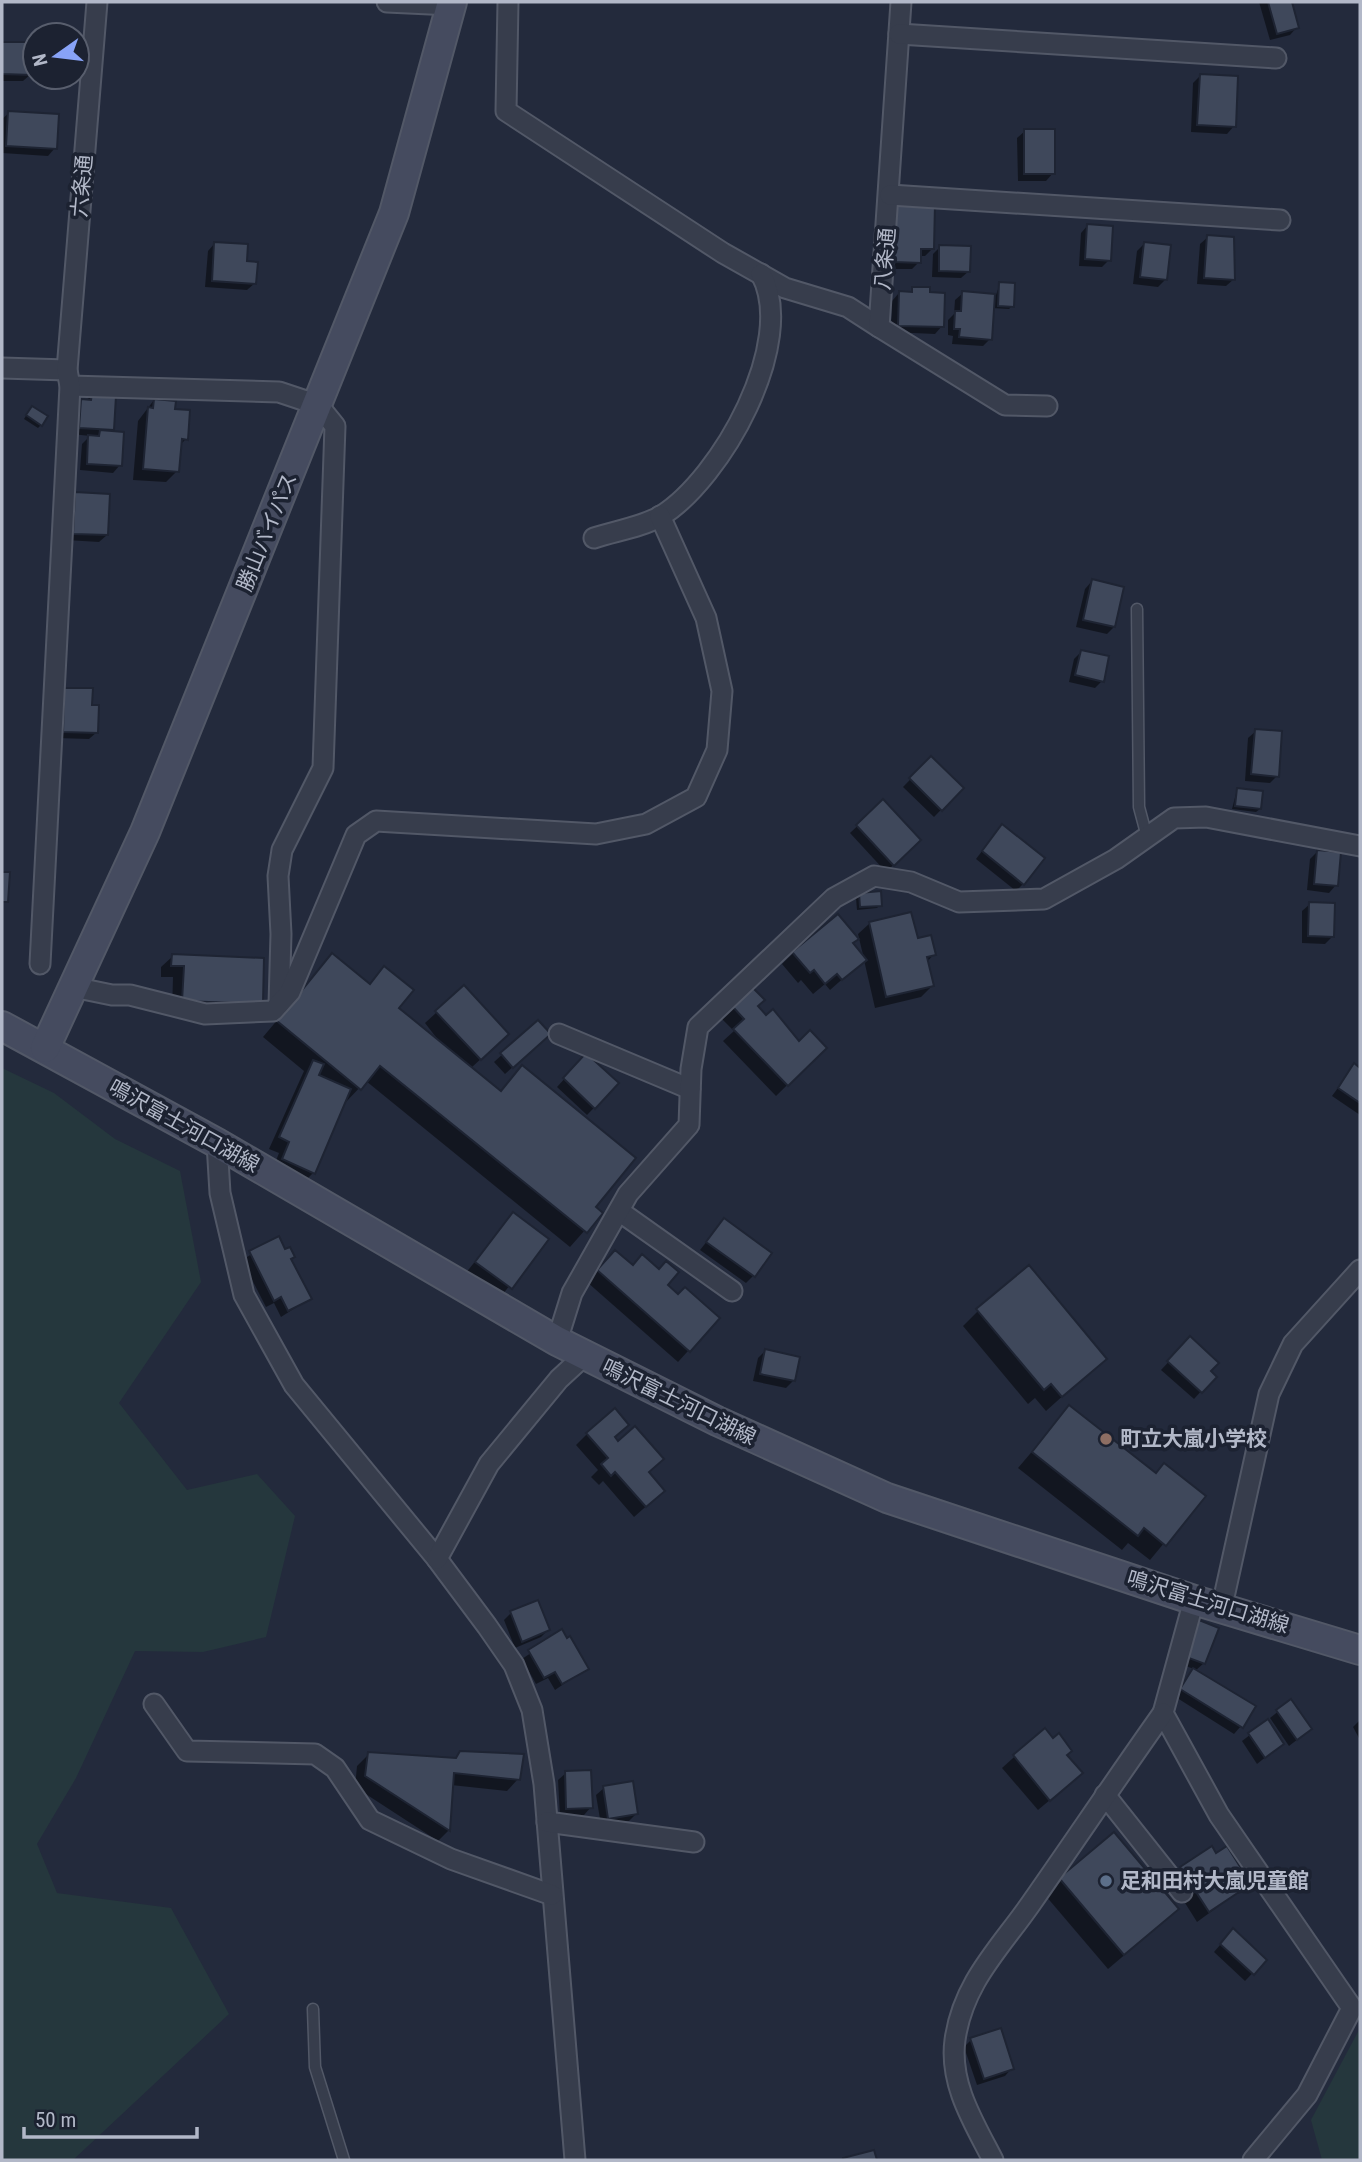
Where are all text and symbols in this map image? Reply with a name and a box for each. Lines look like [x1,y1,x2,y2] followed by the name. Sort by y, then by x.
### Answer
[21,21,91,91] north arrow
[27,52,53,68] text: N
[67,154,97,218] street label: 六条通
[870,227,900,291] street label: 八条通
[232,469,302,595] street label: 勝山バイパス
[105,1075,263,1177] street label: 鳴沢富士河口湖線
[598,1354,760,1450] street label: 鳴沢富士河口湖線
[1120,1427,1267,1451] place label: 町立大嵐小学校
[1098,1431,1114,1447] marker: 町立大嵐小学校
[1124,1566,1292,1638] street label: 鳴沢富士河口湖線
[1120,1869,1309,1893] place label: 足和田村大嵐児童館
[1098,1873,1114,1889] marker: 足和田村大嵐児童館
[24,2096,198,2140] scale bar
[35,2108,76,2132] text: 50 m

